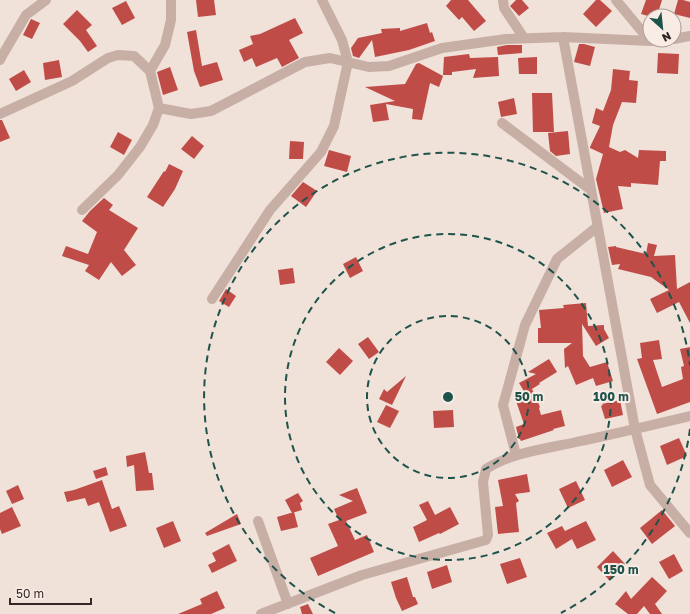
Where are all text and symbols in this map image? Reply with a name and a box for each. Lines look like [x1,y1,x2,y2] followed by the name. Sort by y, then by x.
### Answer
[642,8,682,48] north arrow
[660,30,673,45] text: N
[515,389,543,404] text: 50 m
[593,389,629,404] text: 100 m
[441,390,455,404] centre of rings
[604,562,638,577] text: 150 m
[10,580,91,606] scale bar
[16,586,44,601] text: 50 m

